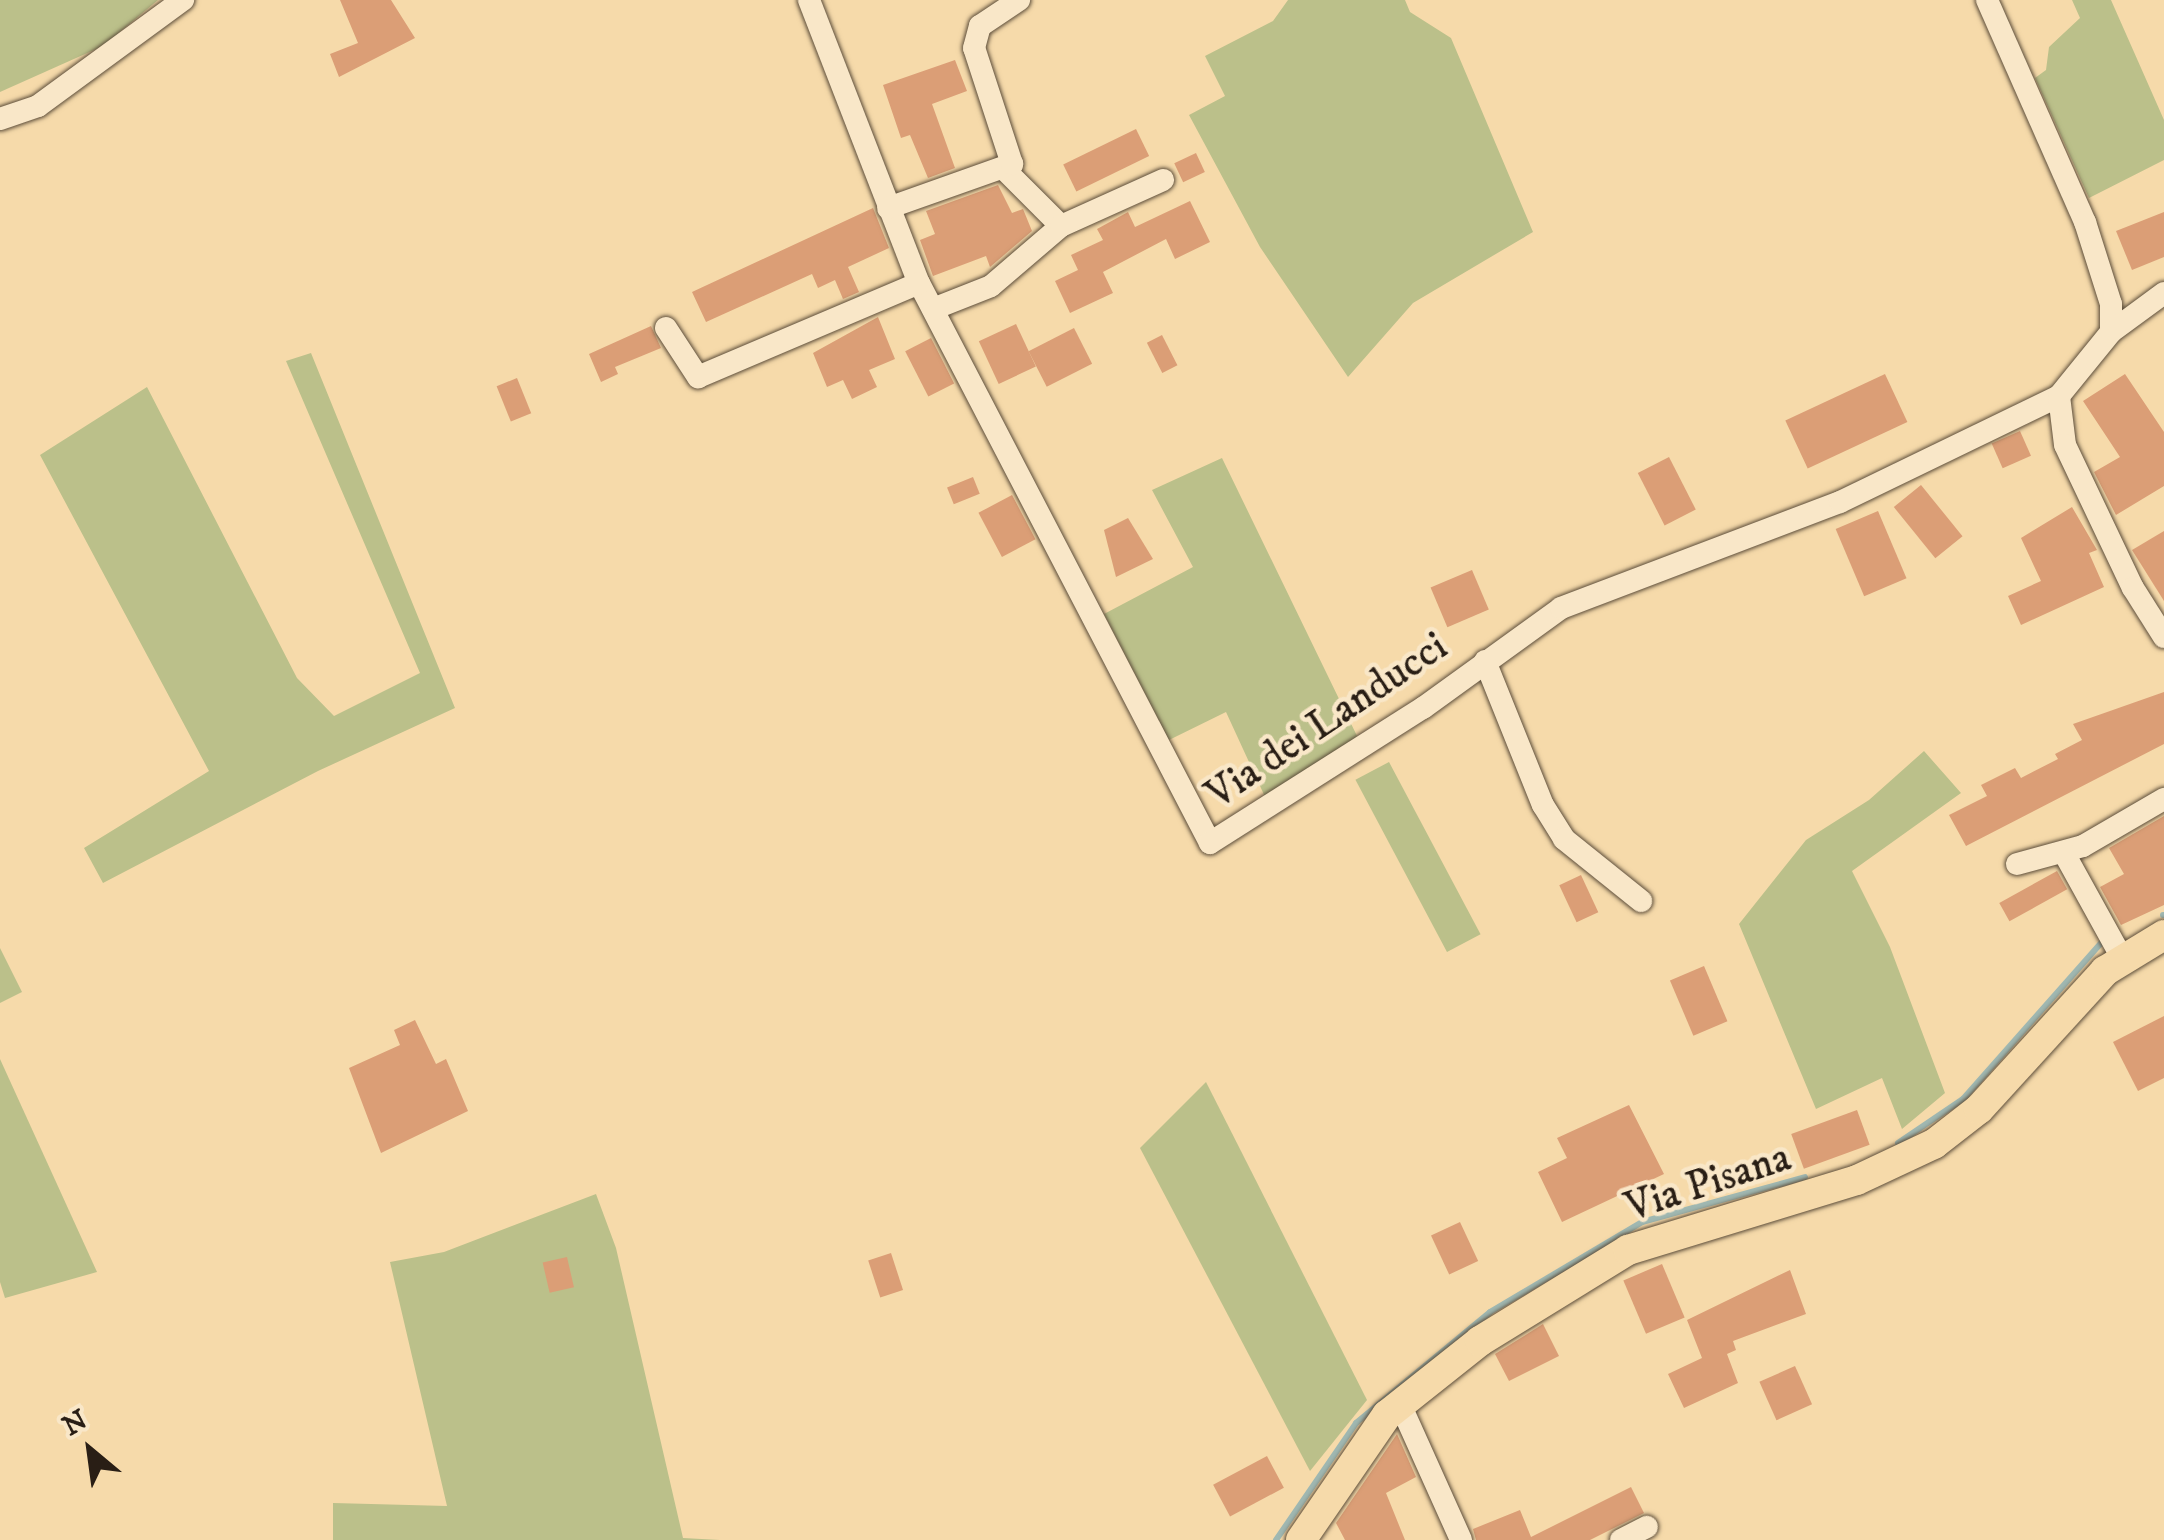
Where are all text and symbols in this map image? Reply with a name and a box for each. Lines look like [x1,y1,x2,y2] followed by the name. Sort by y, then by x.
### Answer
[1197,622,1457,820] street label: Via dei Landucci
[1619,1133,1797,1233] street label: Via Pisana
[40,1400,140,1500] north arrow
[57,1402,94,1444] text: N

